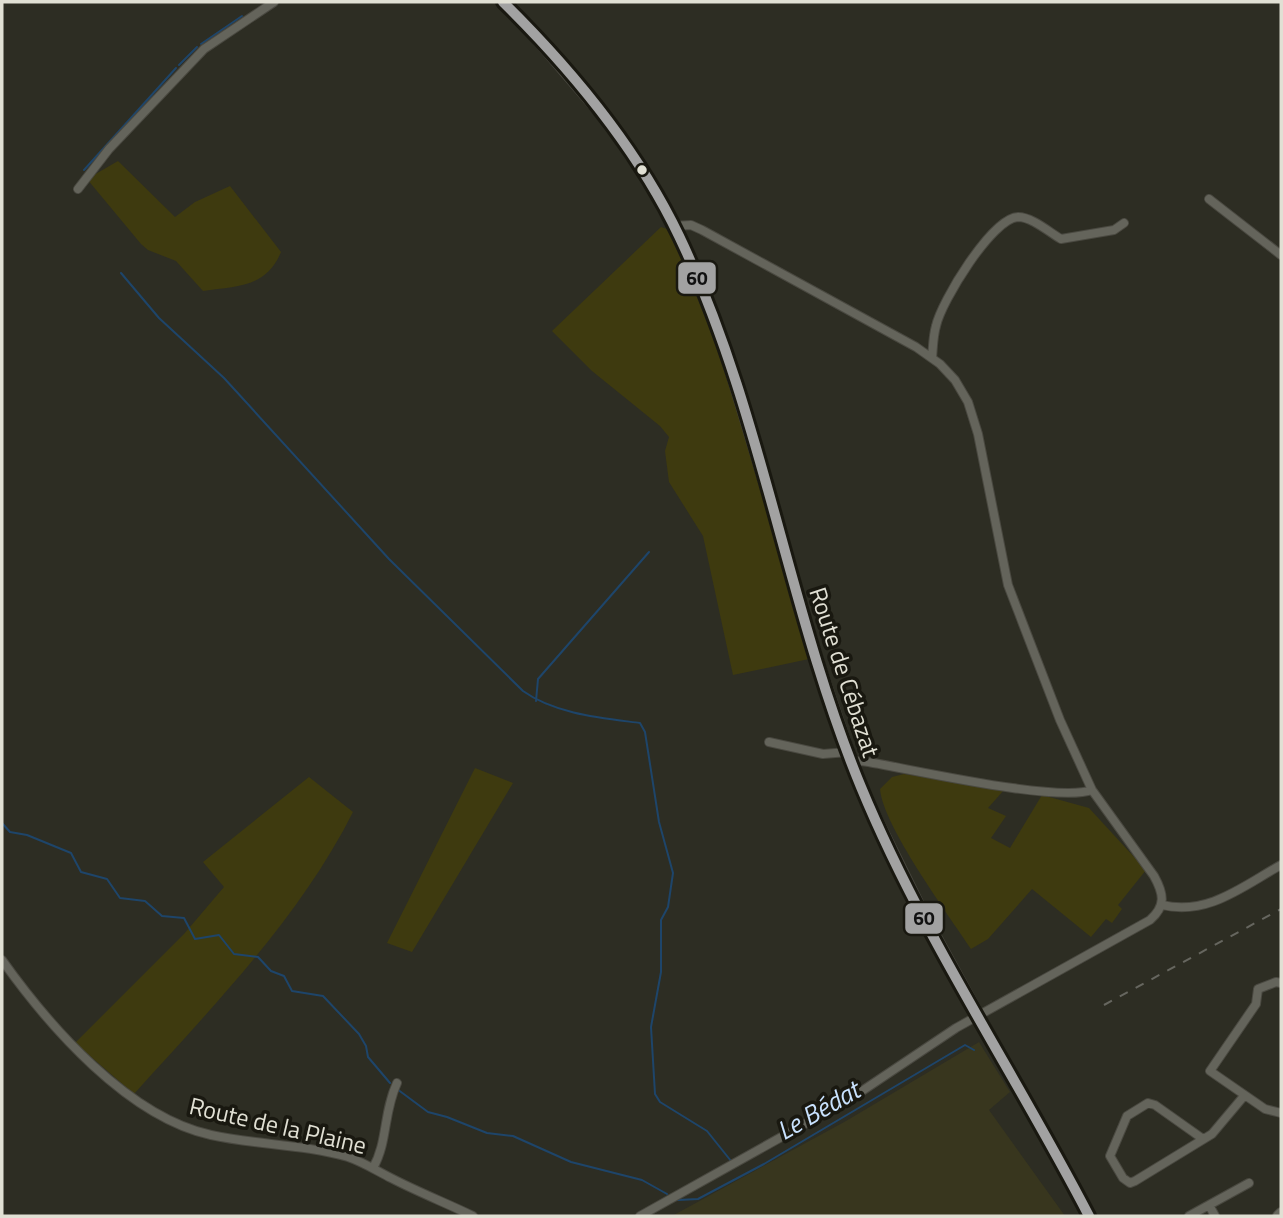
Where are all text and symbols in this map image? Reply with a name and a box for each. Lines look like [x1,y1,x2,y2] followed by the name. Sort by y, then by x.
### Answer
[635,163,649,177] unlabelled marker
[677,261,717,295] line badge: 60
[686,263,708,292] text: 60
[801,582,890,762] street label: Route de Cébazat
[904,902,944,935] line badge: 60
[913,903,935,932] text: 60
[769,1069,869,1149] water label: Le Bédat
[186,1087,370,1163] street label: Route de la Plaine

